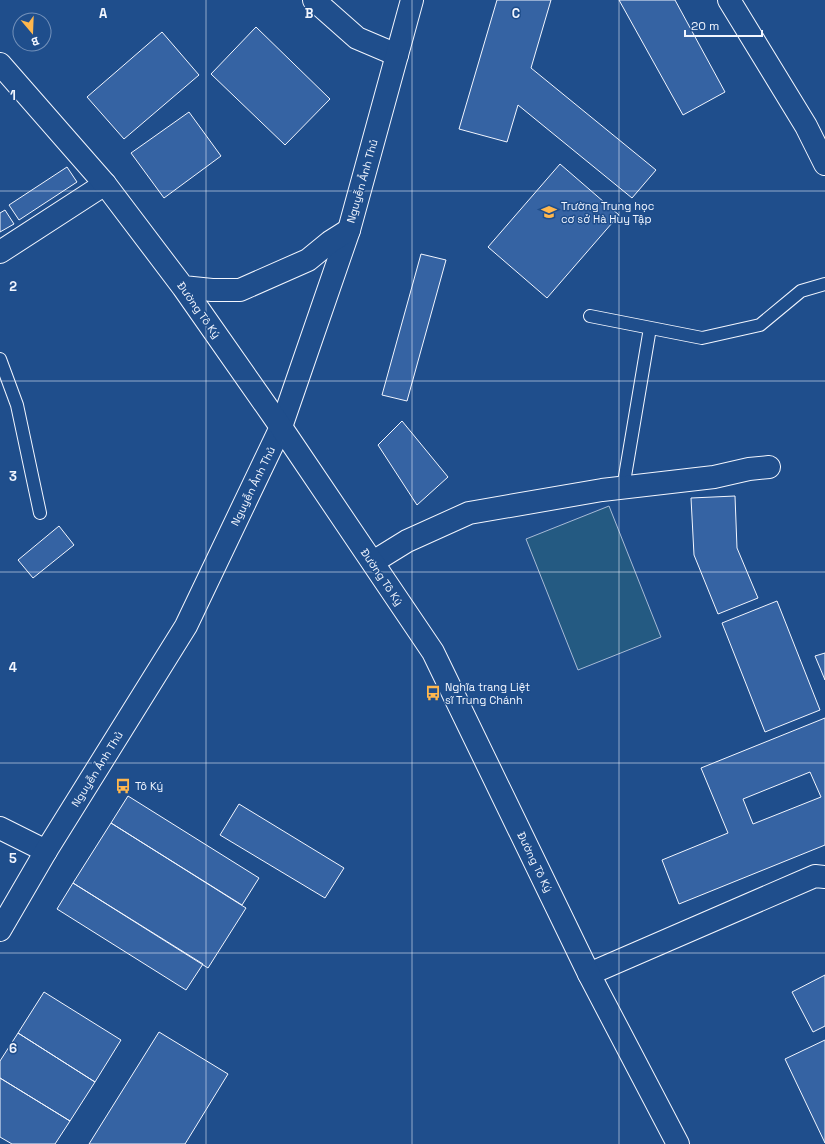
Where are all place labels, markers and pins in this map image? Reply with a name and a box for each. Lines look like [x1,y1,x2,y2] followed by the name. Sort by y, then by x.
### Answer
[561,199,654,226] place label: Trường Trung học cơ sở Hà Huy Tập
[540,203,558,221] school or university icon: Trường Trung học cơ sở Hà Huy Tập
[445,680,530,707] place label: Nghĩa trang Liệt sĩ Trung Chánh
[424,684,442,702] bus stop icon: Nghĩa trang Liệt sĩ Trung Chánh
[114,777,132,795] bus stop icon: Tô Ký
[135,779,163,793] place label: Tô Ký

